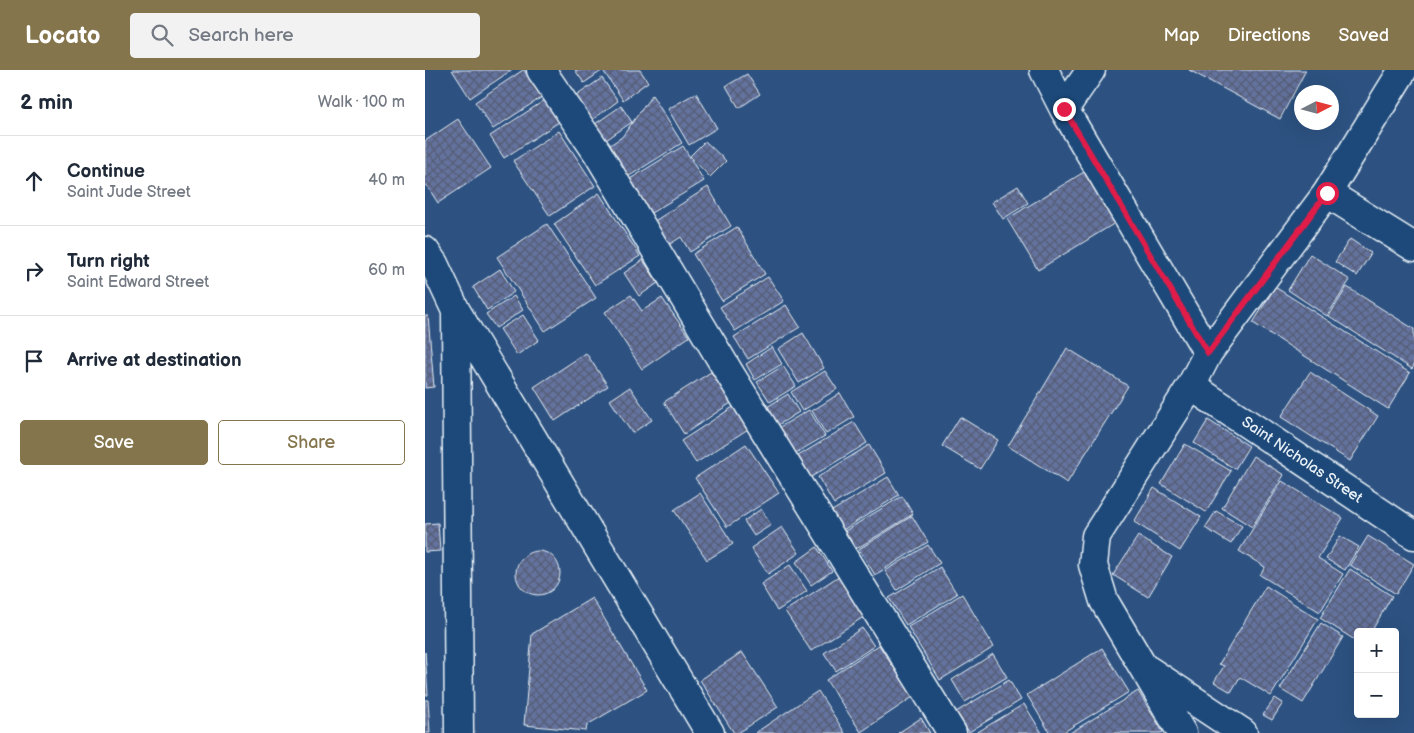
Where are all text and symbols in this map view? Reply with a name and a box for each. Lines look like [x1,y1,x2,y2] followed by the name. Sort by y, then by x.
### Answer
[130,13,480,58] search box
[25,21,100,50] text: Locato
[148,21,176,49] icon: search
[188,24,294,47] text: Search here
[1164,25,1200,46] text: Map
[1228,25,1310,46] text: Directions
[1338,25,1389,46] text: Saved
[1294,85,1339,130] north arrow
[20,90,73,115] text: 2 min
[318,93,405,112] text: Walk · 100 m
[1053,98,1076,121] route end
[67,160,145,183] text: Continue
[20,167,48,195] icon: ahead
[368,171,405,190] text: 40 m
[1316,182,1339,205] route start
[67,183,191,202] text: Saint Jude Street
[67,250,150,273] text: Turn right
[20,257,48,285] icon: right
[368,261,405,280] text: 60 m
[67,273,209,292] text: Saint Edward Street
[20,347,48,375] icon: arrive
[67,349,242,372] text: Arrive at destination
[1238,412,1366,508] street label: Saint Nicholas Street
[20,420,208,465] button: Save
[218,420,405,465] button: Share
[1354,628,1399,718] map controls
[1354,628,1399,673] button: +
[1354,673,1399,718] button: −

